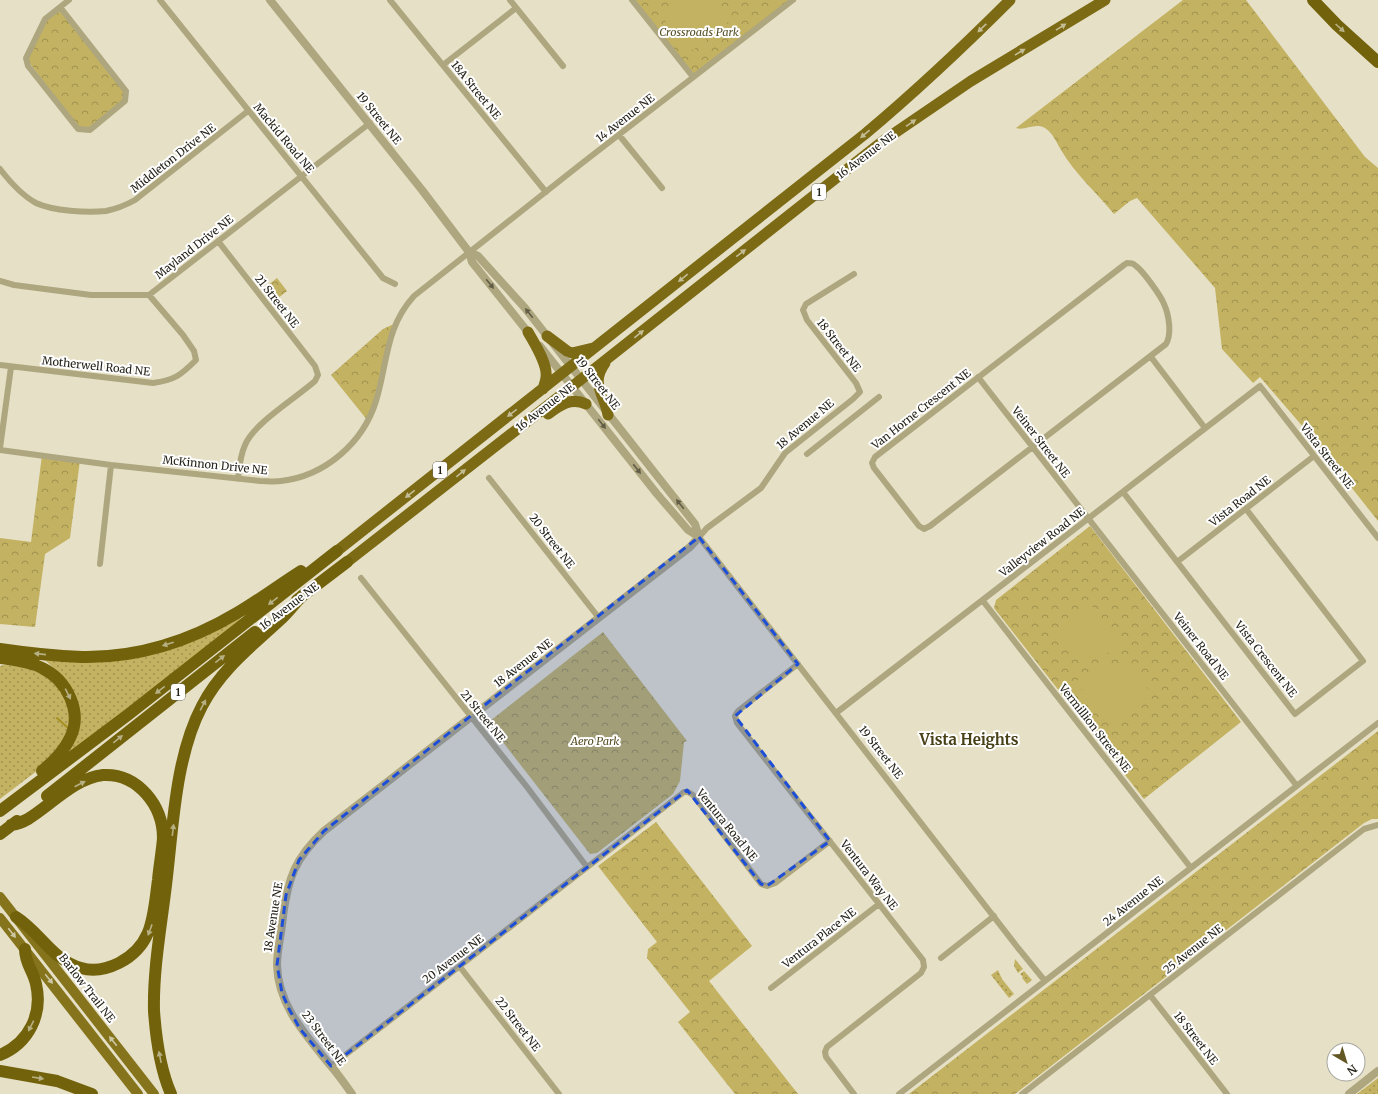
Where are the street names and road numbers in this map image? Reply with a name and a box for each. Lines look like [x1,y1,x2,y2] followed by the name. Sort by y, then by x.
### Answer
[448,58,504,122] street label: 18A Street NE
[354,89,404,147] street label: 19 Street NE
[593,91,657,145] street label: 14 Avenue NE
[251,100,317,176] street label: Mackid Road NE
[128,120,218,196] street label: Middleton Drive NE
[834,128,898,182] street label: 16 Avenue NE
[812,184,826,200] road number: 1
[152,212,236,282] street label: Mayland Drive NE
[252,272,302,330] street label: 21 Street NE
[814,316,864,374] street label: 18 Street NE
[41,353,151,379] street label: Motherwell Road NE
[573,354,623,412] street label: 19 Street NE
[868,366,973,453] street label: Van Horne Crescent NE
[513,380,577,434] street label: 16 Avenue NE
[773,396,837,452] street label: 18 Avenue NE
[1008,403,1073,480] street label: Veiner Street NE
[1297,420,1357,491] street label: Vista Street NE
[162,453,268,477] street label: McKinnon Drive NE
[433,462,447,478] road number: 1
[1206,473,1273,530] street label: Vista Road NE
[996,504,1087,580] street label: Valleyview Road NE
[526,511,578,571] street label: 20 Street NE
[257,579,321,633] street label: 16 Avenue NE
[1170,609,1232,682] street label: Veiner Road NE
[1231,617,1300,700] street label: Vista Crescent NE
[491,636,555,690] street label: 18 Avenue NE
[1056,680,1134,775] street label: Vermillion Street NE
[171,684,185,700] road number: 1
[458,687,508,745] street label: 21 Street NE
[856,723,906,781] street label: 19 Street NE
[693,785,760,864] street label: Ventura Road NE
[837,836,901,913] street label: Ventura Way NE
[1100,873,1166,929] street label: 24 Avenue NE
[261,881,285,953] street label: 18 Avenue NE
[779,905,859,972] street label: Ventura Place NE
[1160,921,1226,977] street label: 25 Avenue NE
[420,932,486,986] street label: 20 Avenue NE
[56,951,118,1025] street label: Barlow Trail NE
[492,994,544,1054] street label: 22 Street NE
[299,1008,349,1068] street label: 23 Street NE
[1171,1009,1221,1067] street label: 18 Street NE

